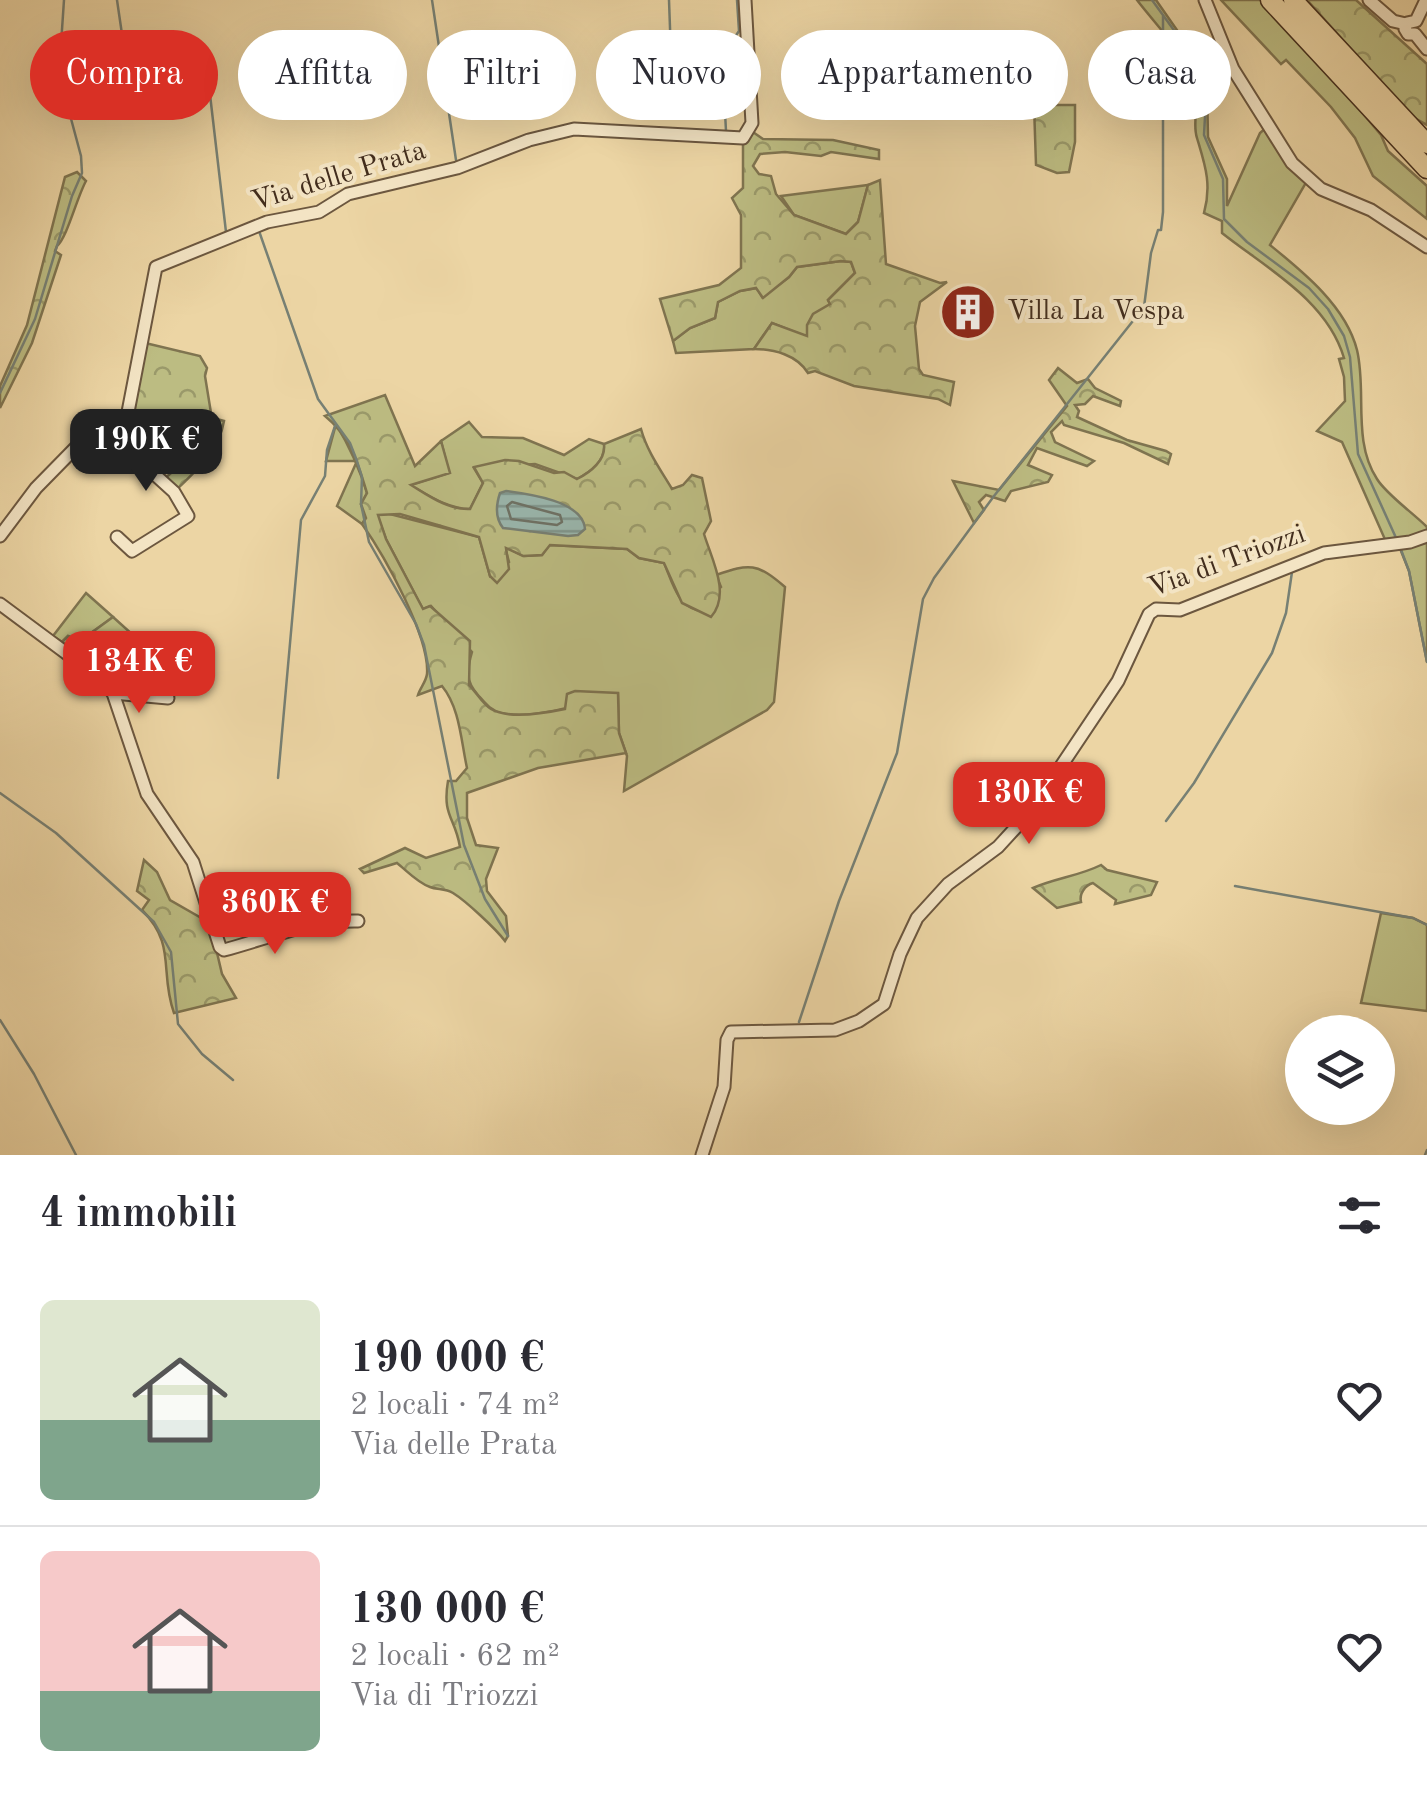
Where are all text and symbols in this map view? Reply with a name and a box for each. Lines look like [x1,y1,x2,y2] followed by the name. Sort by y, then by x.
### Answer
[30,30,218,120] chip: Compra
[238,30,407,120] chip: Affitta
[427,30,576,120] chip: Filtri
[596,30,761,120] chip: Nuovo
[781,30,1068,120] chip: Appartamento
[1088,30,1231,120] chip: Casa
[248,137,430,217] street label: Via delle Prata
[938,282,998,342] building icon: Villa La Vespa
[1007,298,1185,326] place label: Villa La Vespa
[65,409,227,494] pin: 190K €
[92,425,200,457] text: 190K €
[1145,521,1309,603] street label: Via di Triozzi
[58,631,220,716] pin: 134K €
[85,647,193,679] text: 134K €
[948,762,1110,847] pin: 130K €
[975,778,1083,810] text: 130K €
[194,872,356,957] pin: 360K €
[221,888,329,920] text: 360K €
[1285,1015,1395,1125] map controls
[1285,1015,1395,1125] button: layers
[1332,1188,1387,1243] icon: filters
[40,1194,237,1236] text: 4 immobili
[350,1339,544,1381] text: 190 000 €
[120,1340,240,1460] icon: home
[1332,1373,1387,1428] icon: heart
[350,1390,560,1422] text: 2 locali · 74 m²
[350,1430,557,1462] text: Via delle Prata
[350,1590,544,1632] text: 130 000 €
[120,1591,240,1711] icon: home
[1332,1624,1387,1679] icon: heart
[350,1641,560,1673] text: 2 locali · 62 m²
[350,1681,538,1713] text: Via di Triozzi

